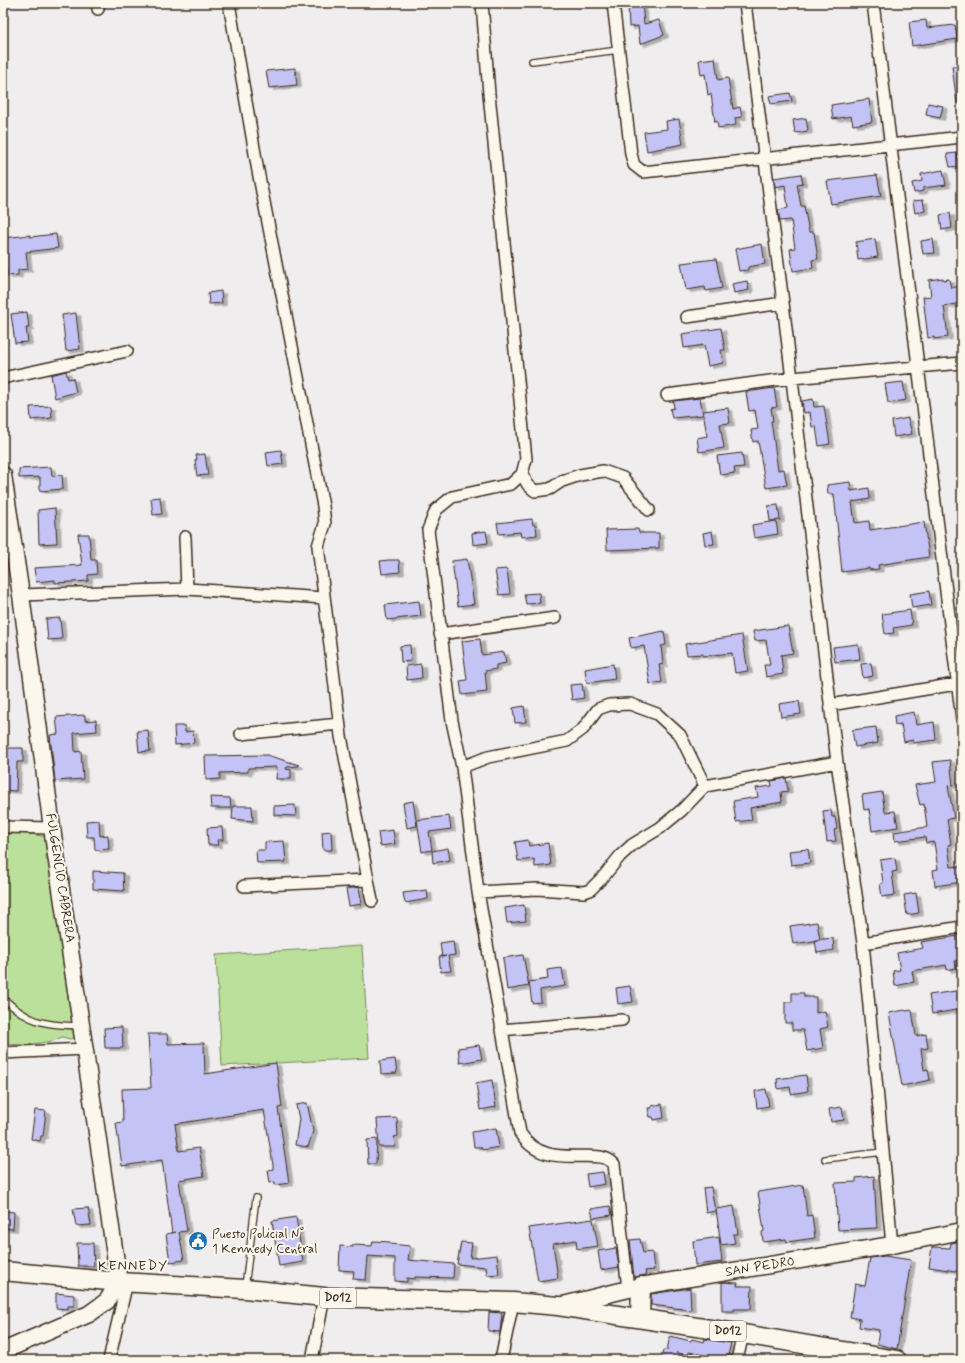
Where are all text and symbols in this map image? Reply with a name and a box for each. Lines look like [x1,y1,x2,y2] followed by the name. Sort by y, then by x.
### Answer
[41,812,79,944] street label: FULGENCIO CABRERA
[212,1226,317,1258] place label: Puesto Policial N° 1 Kennedy Central
[187,1230,209,1252] public building icon: Puesto Policial N° 1 Kennedy Central
[724,1253,796,1281] street label: SAN PEDRO
[98,1257,168,1275] district label: KENNEDY
[320,1288,356,1308] road number: D012
[710,1321,746,1341] road number: D012

